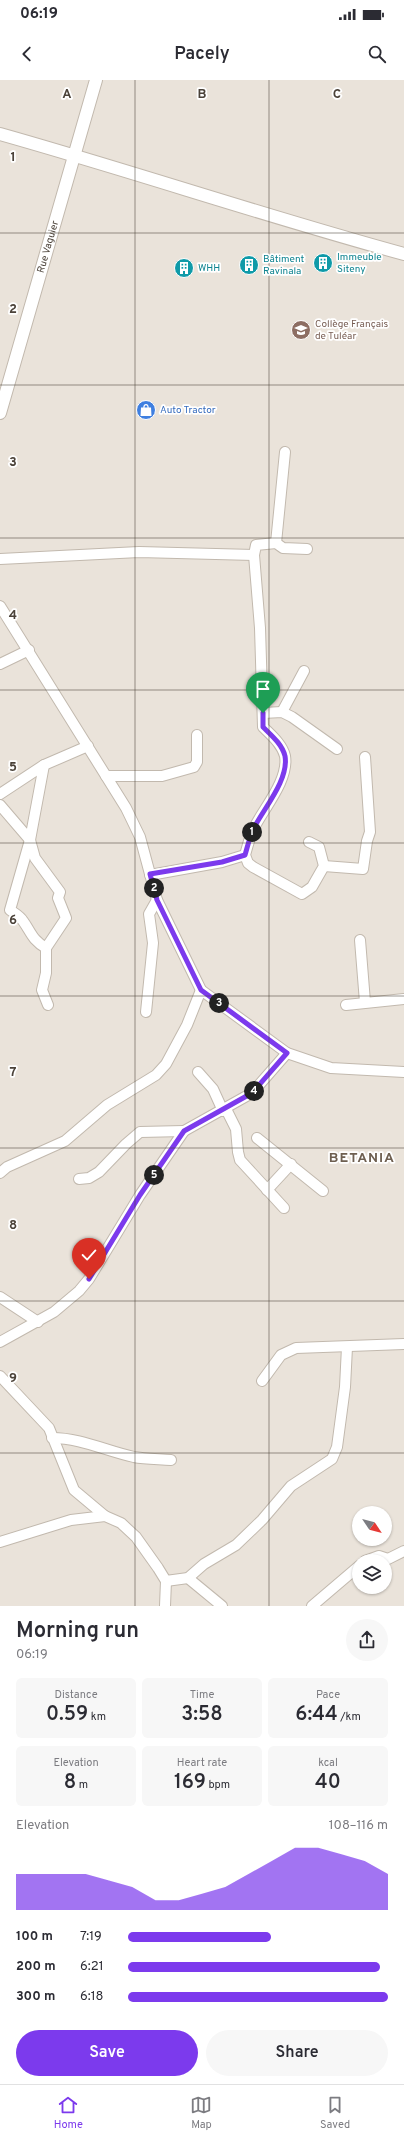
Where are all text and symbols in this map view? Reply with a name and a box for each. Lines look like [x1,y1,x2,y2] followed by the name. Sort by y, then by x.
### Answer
[20,5,58,24] text: 06:19
[16,43,38,65] icon: back
[174,43,230,66] text: Pacely
[366,43,388,65] icon: search
[62,87,72,103] text: A
[198,87,207,103] text: B
[333,87,341,103] text: C
[10,150,16,166] text: 1
[34,219,62,274] street label: Rue Vaguier
[337,251,382,276] place label: Immeuble Siteny
[312,252,334,274] building icon: Immeuble Siteny
[263,253,305,278] place label: Bâtiment Ravinala
[238,254,260,276] building icon: Bâtiment Ravinala
[173,257,195,279] building icon: WHH
[198,262,220,275] place label: WHH
[9,302,17,318] text: 2
[315,318,388,343] place label: Collège Français de Tuléar
[290,319,312,341] school or university icon: Collège Français de Tuléar
[135,399,157,421] shop icon: Auto Tractor
[160,404,216,417] place label: Auto Tractor
[9,455,17,471] text: 3
[9,608,17,624] text: 4
[246,672,280,713] pin
[252,678,274,700] icon: arrive
[9,760,17,776] text: 5
[242,822,262,842] pin: 1
[250,825,254,839] text: 1
[144,878,164,898] pin: 2
[151,881,157,895] text: 2
[9,913,17,929] text: 6
[209,993,229,1013] pin: 3
[216,996,222,1010] text: 3
[10,1065,17,1081] text: 7
[244,1081,264,1101] pin: 4
[250,1084,258,1098] text: 4
[329,1150,395,1167] district label: BETANIA
[144,1165,164,1185] pin: 5
[151,1168,157,1182] text: 5
[9,1218,17,1234] text: 8
[72,1238,106,1279] pin
[78,1244,100,1266] icon: check
[9,1371,17,1387] text: 9
[352,1506,392,1546] north arrow
[352,1506,392,1594] map controls
[352,1554,392,1594] button: layers
[16,1618,139,1645] text: Morning run
[346,1619,388,1661] button: share
[16,1647,48,1663] text: 06:19
[54,1688,98,1702] text: Distance
[190,1688,214,1702] text: Time
[316,1688,340,1702] text: Pace
[46,1702,88,1728] text: 0.59
[181,1702,223,1728] text: 3:58
[295,1702,338,1728] text: 6:44
[88,1710,106,1724] text: km
[338,1710,361,1724] text: /km
[53,1756,99,1770] text: Elevation
[177,1756,227,1770] text: Heart rate
[318,1756,338,1770] text: kcal
[64,1770,76,1796] text: 8
[174,1770,206,1796] text: 169
[315,1770,341,1796] text: 40
[76,1778,88,1792] text: m
[206,1778,230,1792] text: bpm
[16,1818,69,1834] text: Elevation
[329,1818,388,1834] text: 108–116 m
[16,1929,53,1945] text: 100 m
[80,1929,102,1945] text: 7:19
[16,1959,56,1975] text: 200 m
[80,1959,104,1975] text: 6:21
[16,1989,55,2005] text: 300 m
[80,1989,103,2005] text: 6:18
[16,2030,198,2076] button: Save
[206,2030,388,2076] button: Share
[54,2094,83,2132] tab: Home
[190,2094,212,2132] tab: Map
[320,2094,350,2132] tab: Saved

